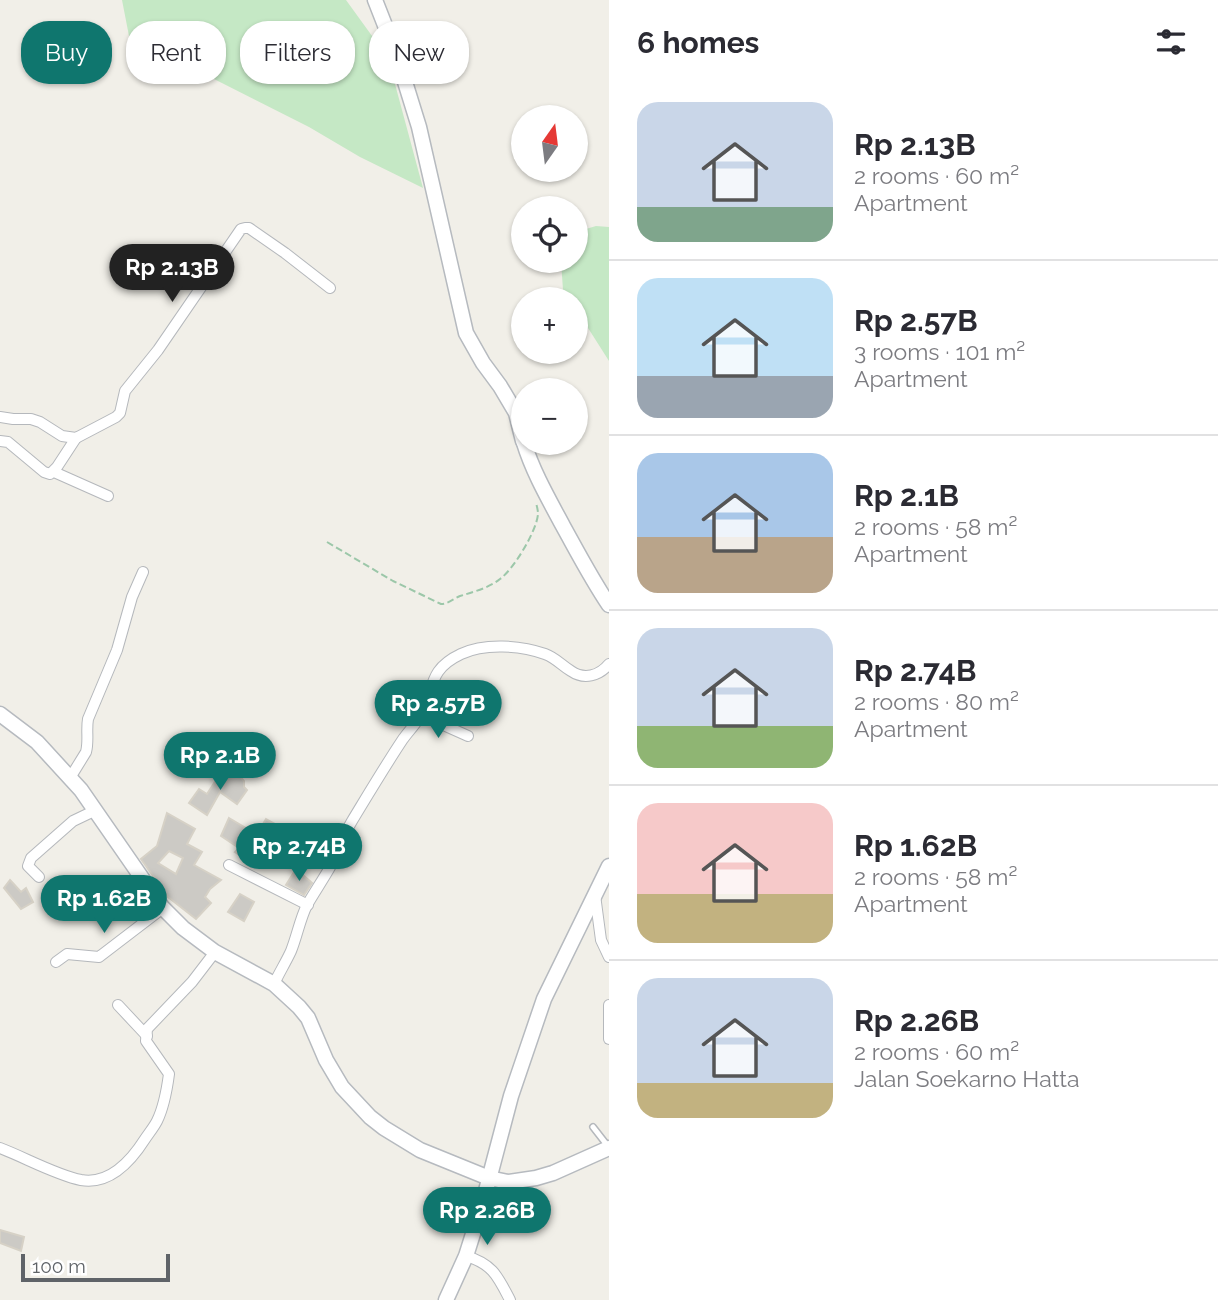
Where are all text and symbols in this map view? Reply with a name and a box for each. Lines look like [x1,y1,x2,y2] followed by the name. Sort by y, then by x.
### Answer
[21,21,112,84] chip: Buy
[126,21,226,84] chip: Rent
[240,21,355,84] chip: Filters
[369,21,469,84] chip: New
[1152,23,1190,61] icon: filters
[637,25,759,60] text: 6 homes
[511,105,588,182] north arrow
[511,105,588,455] map controls
[854,127,976,162] text: Rp 2.13B
[693,130,777,214] icon: home
[854,162,1019,189] text: 2 rooms · 60 m²
[854,189,968,216] text: Apartment
[511,196,588,273] button: locate
[100,244,244,304] pin: Rp 2.13B
[125,253,219,280] text: Rp 2.13B
[511,287,588,364] button: +
[854,303,978,338] text: Rp 2.57B
[693,306,777,390] icon: home
[854,338,1025,365] text: 3 rooms · 101 m²
[854,365,968,392] text: Apartment
[511,378,588,455] button: −
[854,478,959,513] text: Rp 2.1B
[693,481,777,565] icon: home
[854,513,1017,540] text: 2 rooms · 58 m²
[854,540,968,567] text: Apartment
[854,653,976,688] text: Rp 2.74B
[693,656,777,740] icon: home
[366,680,510,740] pin: Rp 2.57B
[854,688,1019,715] text: 2 rooms · 80 m²
[391,689,485,716] text: Rp 2.57B
[854,715,968,742] text: Apartment
[155,732,285,792] pin: Rp 2.1B
[180,741,260,768] text: Rp 2.1B
[227,824,371,883] pin: Rp 2.74B
[854,828,977,863] text: Rp 1.62B
[693,831,777,915] icon: home
[252,832,346,859] text: Rp 2.74B
[854,863,1017,890] text: 2 rooms · 58 m²
[32,876,176,935] pin: Rp 1.62B
[57,884,151,911] text: Rp 1.62B
[854,890,968,917] text: Apartment
[854,1003,979,1038] text: Rp 2.26B
[693,1006,777,1090] icon: home
[854,1038,1019,1065] text: 2 rooms · 60 m²
[854,1065,1080,1092] text: Jalan Soekarno Hatta
[415,1188,559,1247] pin: Rp 2.26B
[439,1196,535,1223] text: Rp 2.26B
[21,1251,170,1283] scale bar
[32,1255,86,1277] text: 100 m

